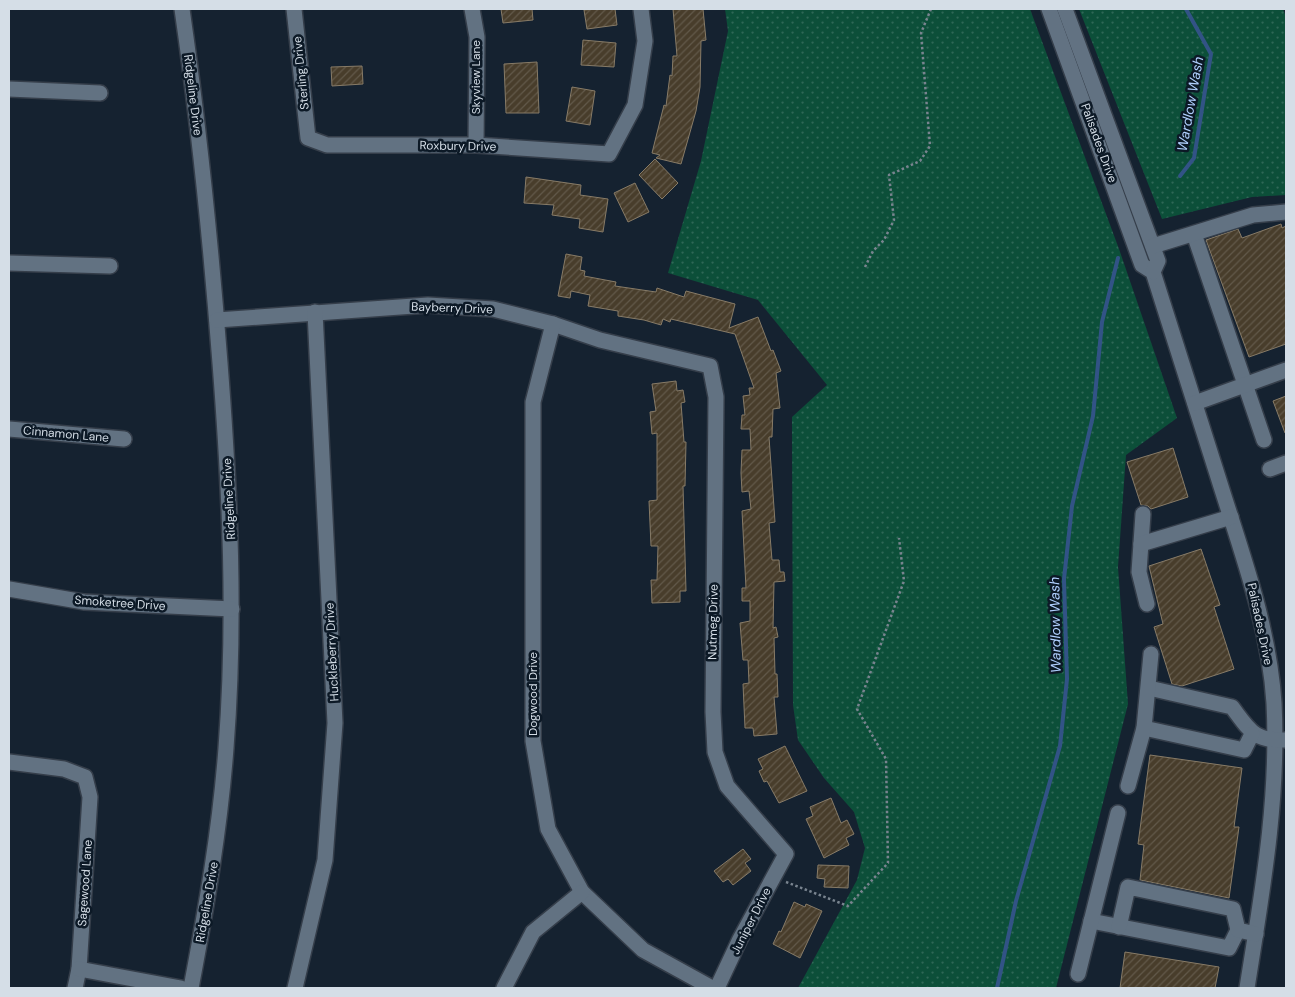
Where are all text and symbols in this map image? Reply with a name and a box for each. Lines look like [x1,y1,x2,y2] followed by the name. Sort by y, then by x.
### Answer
[289,35,313,110] street label: Sterling Drive
[468,40,484,114] street label: Skyview Lane
[180,53,206,137] street label: Ridgeline Drive
[1173,55,1207,153] water label: Wardlow Wash
[1077,101,1121,185] street label: Palisades Drive
[420,137,497,155] street label: Roxbury Drive
[411,299,493,317] street label: Bayberry Drive
[22,422,110,446] street label: Cinnamon Lane
[219,458,239,540] street label: Ridgeline Drive
[1045,577,1065,673] water label: Wardlow Wash
[1244,582,1277,667] street label: Palisades Drive
[704,584,722,660] street label: Nutmeg Drive
[74,592,166,614] street label: Smoketree Drive
[321,602,343,702] street label: Huckleberry Drive
[525,652,541,736] street label: Dogwood Drive
[74,839,96,927] street label: Sagewood Lane
[192,860,222,944] street label: Ridgeline Drive
[727,885,775,957] street label: Juniper Drive

